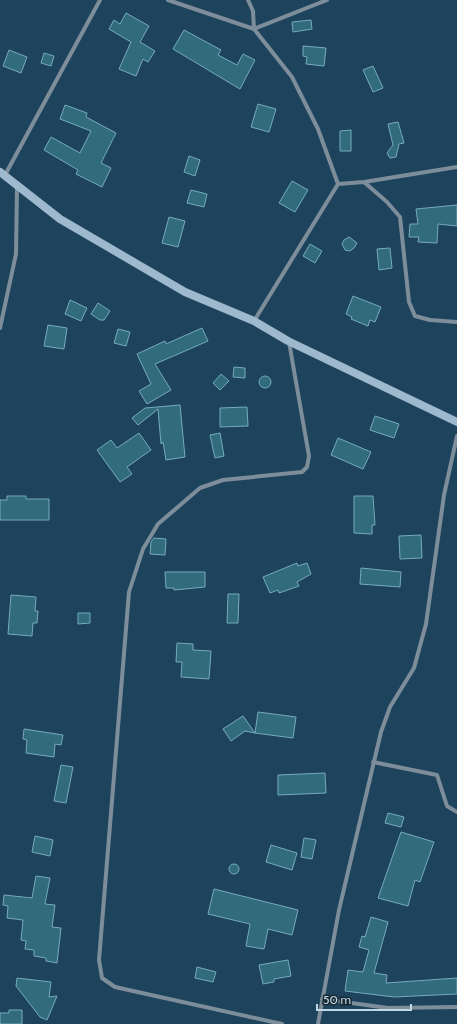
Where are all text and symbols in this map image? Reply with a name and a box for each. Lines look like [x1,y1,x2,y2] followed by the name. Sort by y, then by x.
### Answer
[317,986,411,1012] scale bar
[323,992,351,1007] text: 50 m

